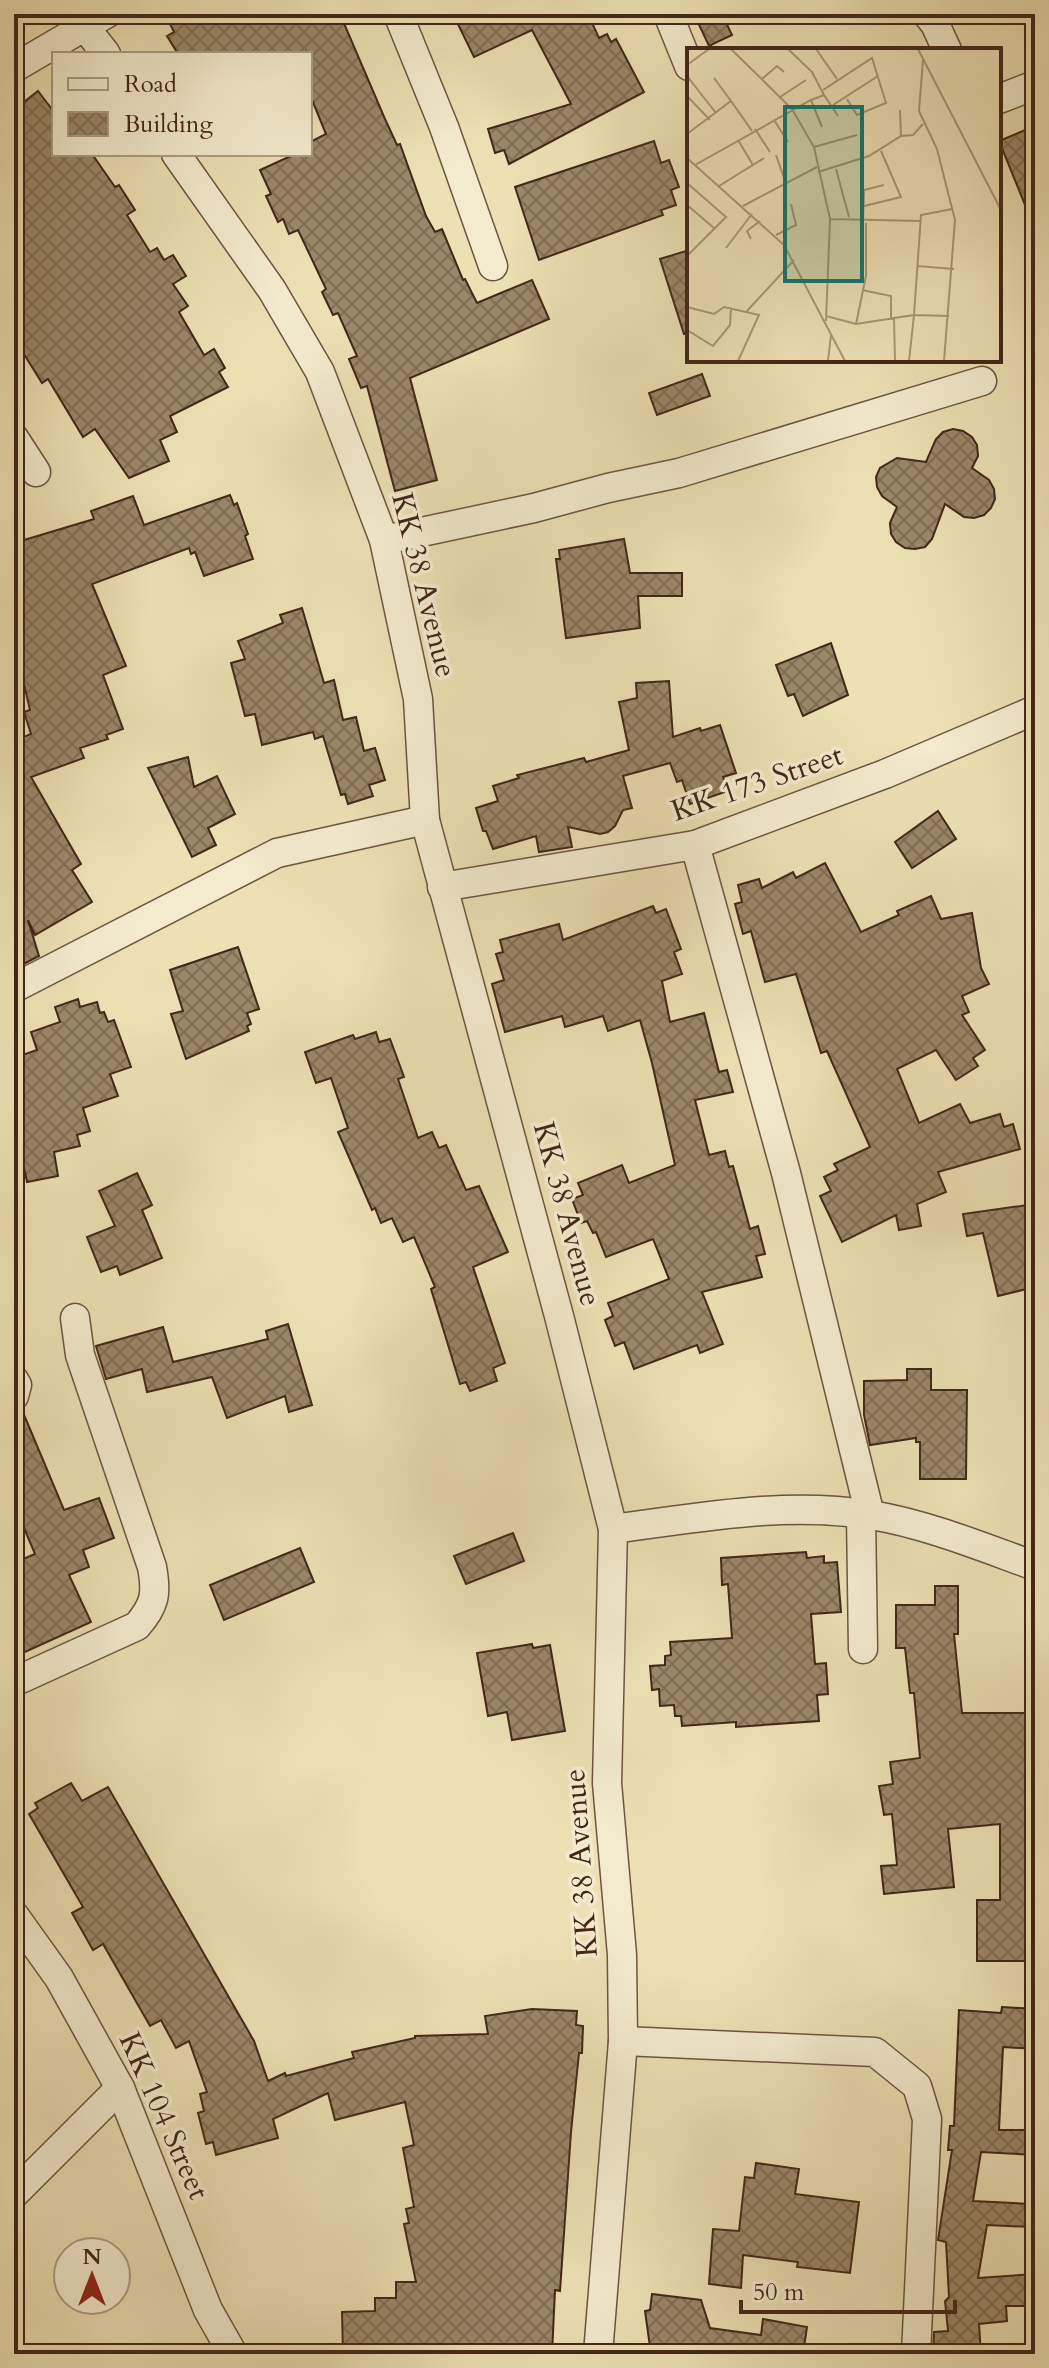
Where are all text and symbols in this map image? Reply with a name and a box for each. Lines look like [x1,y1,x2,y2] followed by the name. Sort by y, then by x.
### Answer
[687,48,1001,362] inset map
[52,52,312,156] legend
[124,68,177,101] text: Road
[124,108,214,141] text: Building
[381,488,467,682] street label: KK 38 Avenue
[666,734,849,832] street label: KK 173 Street
[523,1118,611,1310] street label: KK 38 Avenue
[554,1767,608,1959] street label: KK 38 Avenue
[109,2026,219,2207] street label: KK 104 Street
[52,2236,132,2316] north arrow
[82,2242,102,2272] text: N
[741,2264,955,2314] scale bar
[753,2276,805,2309] text: 50 m

